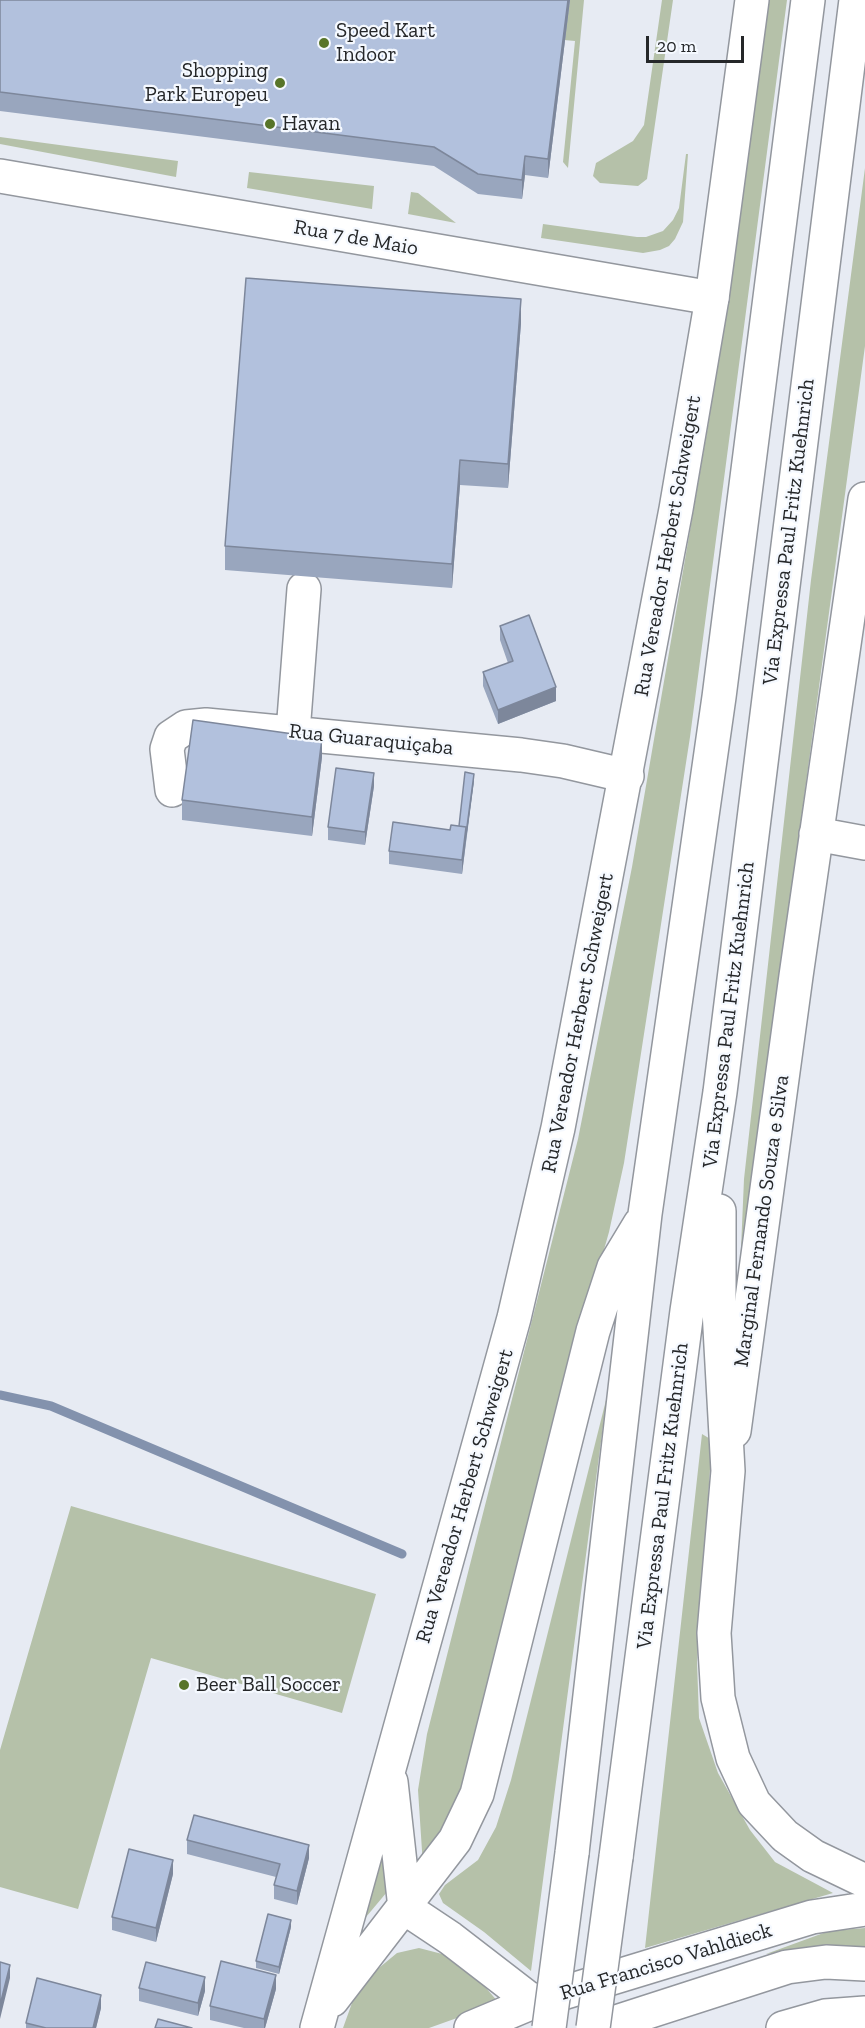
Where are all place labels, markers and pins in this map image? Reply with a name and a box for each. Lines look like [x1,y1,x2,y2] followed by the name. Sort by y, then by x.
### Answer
[336,18,435,68] place label: Speed Kart Indoor
[317,36,331,50] marker: Speed Kart Indoor
[145,58,268,108] place label: Shopping Park Europeu
[273,76,287,90] marker: Shopping Park Europeu
[282,111,340,137] place label: Havan
[263,117,277,131] marker: Havan
[196,1672,341,1698] place label: Beer Ball Soccer
[177,1678,191,1692] marker: Beer Ball Soccer

